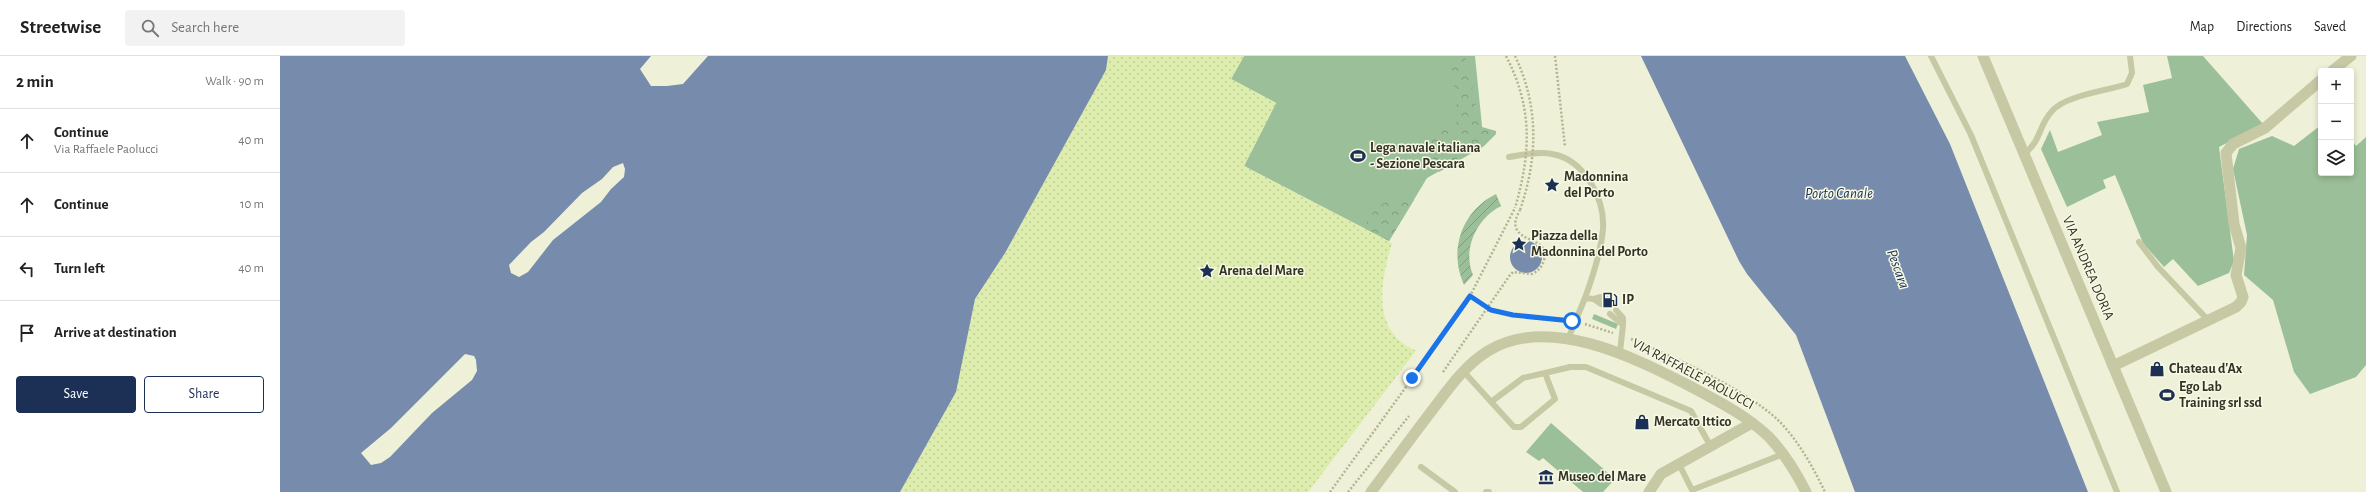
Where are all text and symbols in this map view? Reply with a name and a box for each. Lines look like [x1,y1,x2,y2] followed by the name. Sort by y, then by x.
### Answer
[125,10,405,46] search box
[139,17,161,39] icon: search
[20,18,101,37] text: Streetwise
[171,20,239,35] text: Search here
[2190,20,2214,34] text: Map
[2236,20,2292,34] text: Directions
[2314,20,2346,34] text: Saved
[2318,68,2354,176] map controls
[2318,68,2354,104] button: +
[16,73,54,90] text: 2 min
[205,75,264,88] text: Walk · 90 m
[2318,104,2354,140] button: −
[54,125,109,140] text: Continue
[16,130,38,152] icon: ahead
[238,134,264,147] text: 40 m
[2318,140,2354,176] button: layers
[1370,141,1481,171] place label: Lega navale italiana - Sezione Pescara
[54,143,158,156] text: Via Raffaele Paolucci
[1349,147,1367,165] sports icon: Lega navale italiana - Sezione Pescara
[1564,170,1629,200] place label: Madonnina del Porto
[1543,176,1561,194] place icon: Madonnina del Porto
[1805,186,1873,201] water label: Porto Canale
[16,194,38,216] icon: ahead
[54,197,109,212] text: Continue
[240,198,264,211] text: 10 m
[2060,214,2116,322] street label: VIA ANDREA DORIA
[1531,229,1648,259] place label: Piazza della Madonnina del Porto
[1510,235,1528,253] place icon: Piazza della Madonnina del Porto
[1884,247,1912,291] water label: Pescara
[16,258,38,280] icon: left
[54,261,105,276] text: Turn left
[238,262,264,275] text: 40 m
[1198,262,1216,280] place icon: Arena del Mare
[1219,264,1304,278] place label: Arena del Mare
[1601,291,1619,309] fuel station icon: IP
[1622,293,1634,307] place label: IP
[1563,312,1581,330] route start
[16,322,38,344] icon: arrive
[54,325,177,340] text: Arrive at destination
[1630,336,1756,412] street label: VIA RAFFAELE PAOLUCCI
[2148,360,2166,378] shop icon: Chateau d'Ax
[2169,362,2243,376] place label: Chateau d'Ax
[1403,369,1421,387] route end
[16,376,136,413] button: Save
[144,376,264,413] button: Share
[2179,380,2263,410] place label: Ego Lab Training srl ssd
[2158,386,2176,404] sports icon: Ego Lab Training srl ssd
[1633,413,1651,431] shop icon: Mercato Ittico
[1654,415,1732,429] place label: Mercato Ittico
[1537,468,1555,486] museum icon: Museo del Mare
[1558,470,1647,484] place label: Museo del Mare

